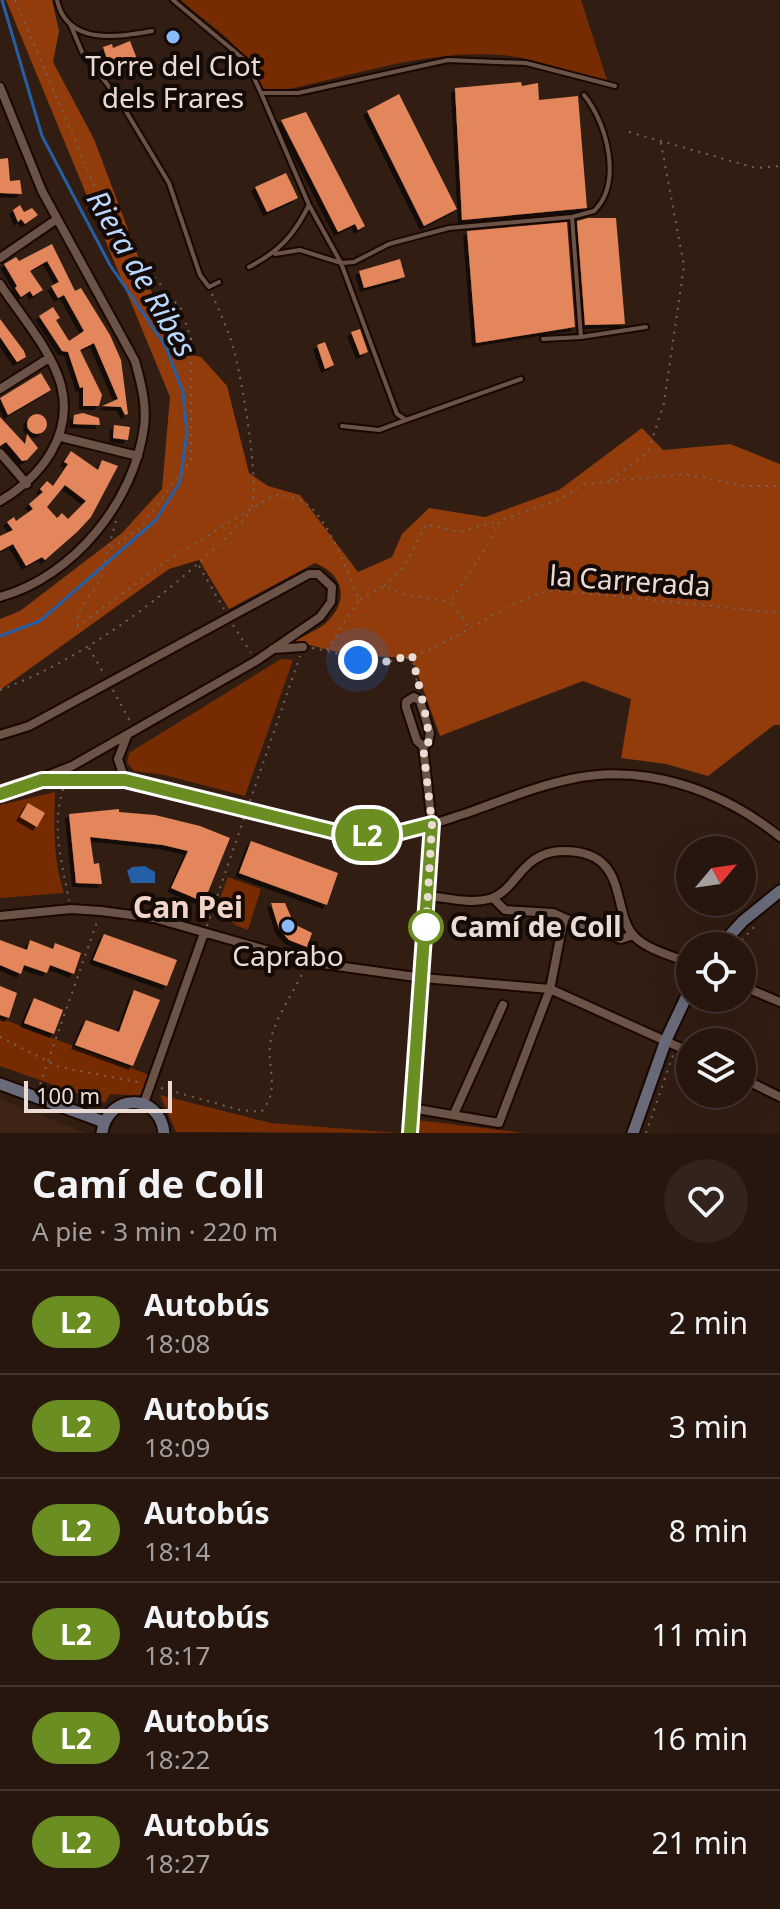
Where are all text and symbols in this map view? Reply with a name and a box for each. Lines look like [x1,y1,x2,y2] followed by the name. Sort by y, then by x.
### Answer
[164,28,182,46] marker: Torre del Clot dels Frares
[85,46,261,116] place label: Torre del Clot dels Frares
[78,182,207,364] water label: Riera de Ribes
[548,555,712,605] street label: la Carrerada
[338,640,378,680] your location
[331,809,403,861] line badge: L2
[351,816,383,854] text: L2
[676,836,756,916] north arrow
[676,836,756,1108] map controls
[133,886,243,927] district label: Can Pei
[450,907,622,945] place label: Camí de Coll
[409,910,443,944] marker: Camí de Coll
[279,917,297,935] marker: Caprabo
[676,932,756,1012] button: locate
[232,936,344,974] place label: Caprabo
[676,1028,756,1108] button: layers
[24,1077,172,1113] scale bar
[36,1080,100,1110] text: 100 m
[32,1157,265,1209] text: Camí de Coll
[664,1159,748,1243] button: heart
[32,1213,278,1249] text: A pie · 3 min · 220 m
[144,1284,270,1325] text: Autobús
[669,1302,748,1343] text: 2 min
[60,1303,92,1341] text: L2
[144,1325,210,1361] text: 18:08
[144,1388,270,1429] text: Autobús
[669,1406,748,1447] text: 3 min
[60,1407,92,1445] text: L2
[144,1429,210,1465] text: 18:09
[144,1492,270,1533] text: Autobús
[669,1510,748,1551] text: 8 min
[60,1511,92,1549] text: L2
[144,1533,210,1569] text: 18:14
[144,1596,270,1637] text: Autobús
[652,1614,748,1655] text: 11 min
[60,1615,92,1653] text: L2
[144,1637,210,1673] text: 18:17
[144,1700,270,1741] text: Autobús
[652,1718,748,1759] text: 16 min
[60,1719,92,1757] text: L2
[144,1741,210,1777] text: 18:22
[144,1804,270,1845] text: Autobús
[652,1822,748,1863] text: 21 min
[60,1823,92,1861] text: L2
[144,1845,210,1881] text: 18:27

